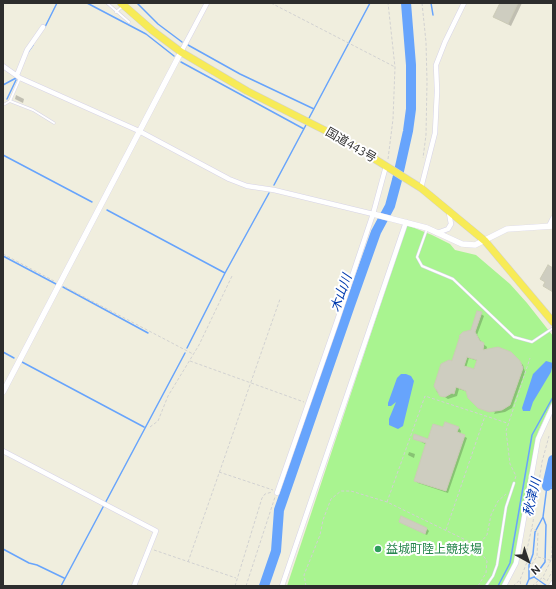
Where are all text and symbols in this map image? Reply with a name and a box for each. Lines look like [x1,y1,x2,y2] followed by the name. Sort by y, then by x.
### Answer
[323,125,379,165] street label: 国道443号
[327,272,355,314] water label: 木山川
[520,476,544,518] water label: 秋津川
[508,541,548,581] north arrow
[386,542,482,556] place label: 益城町陸上競技場
[373,544,383,554] marker: 益城町陸上競技場
[529,563,543,577] text: N

